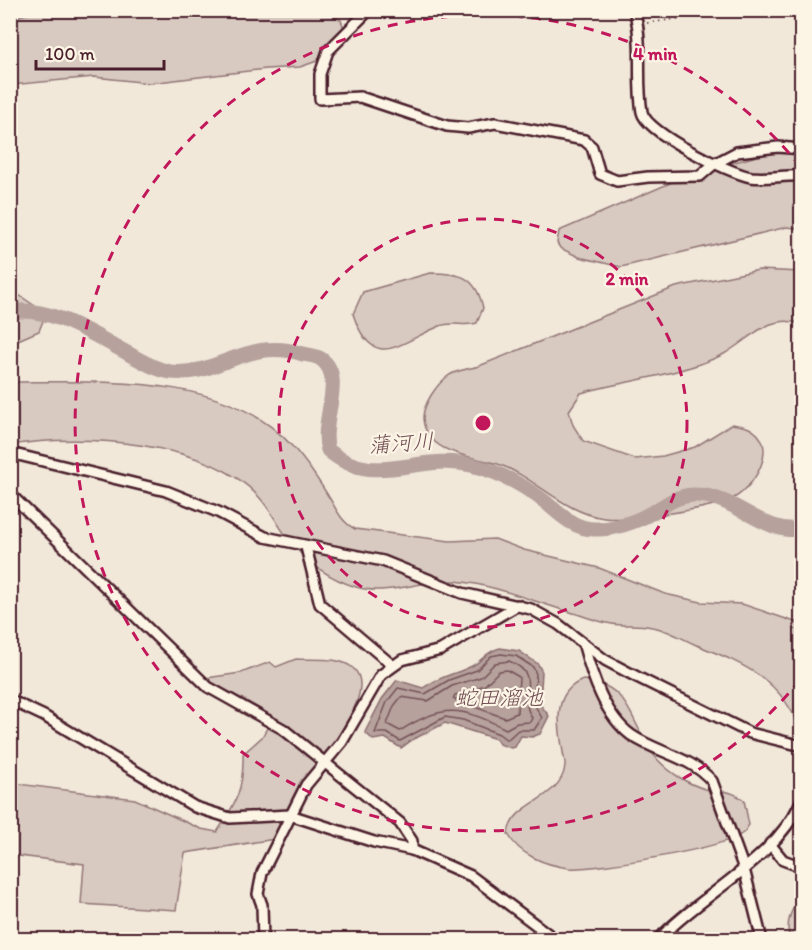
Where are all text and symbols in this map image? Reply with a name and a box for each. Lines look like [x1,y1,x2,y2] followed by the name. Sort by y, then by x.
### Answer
[36,33,164,71] scale bar
[45,43,95,65] text: 100 m
[633,43,678,65] text: 4 min
[606,268,649,290] text: 2 min
[473,413,493,433] centre of rings
[367,427,435,459] water label: 蒲河川
[455,684,544,711] water label: 蛇田溜池

